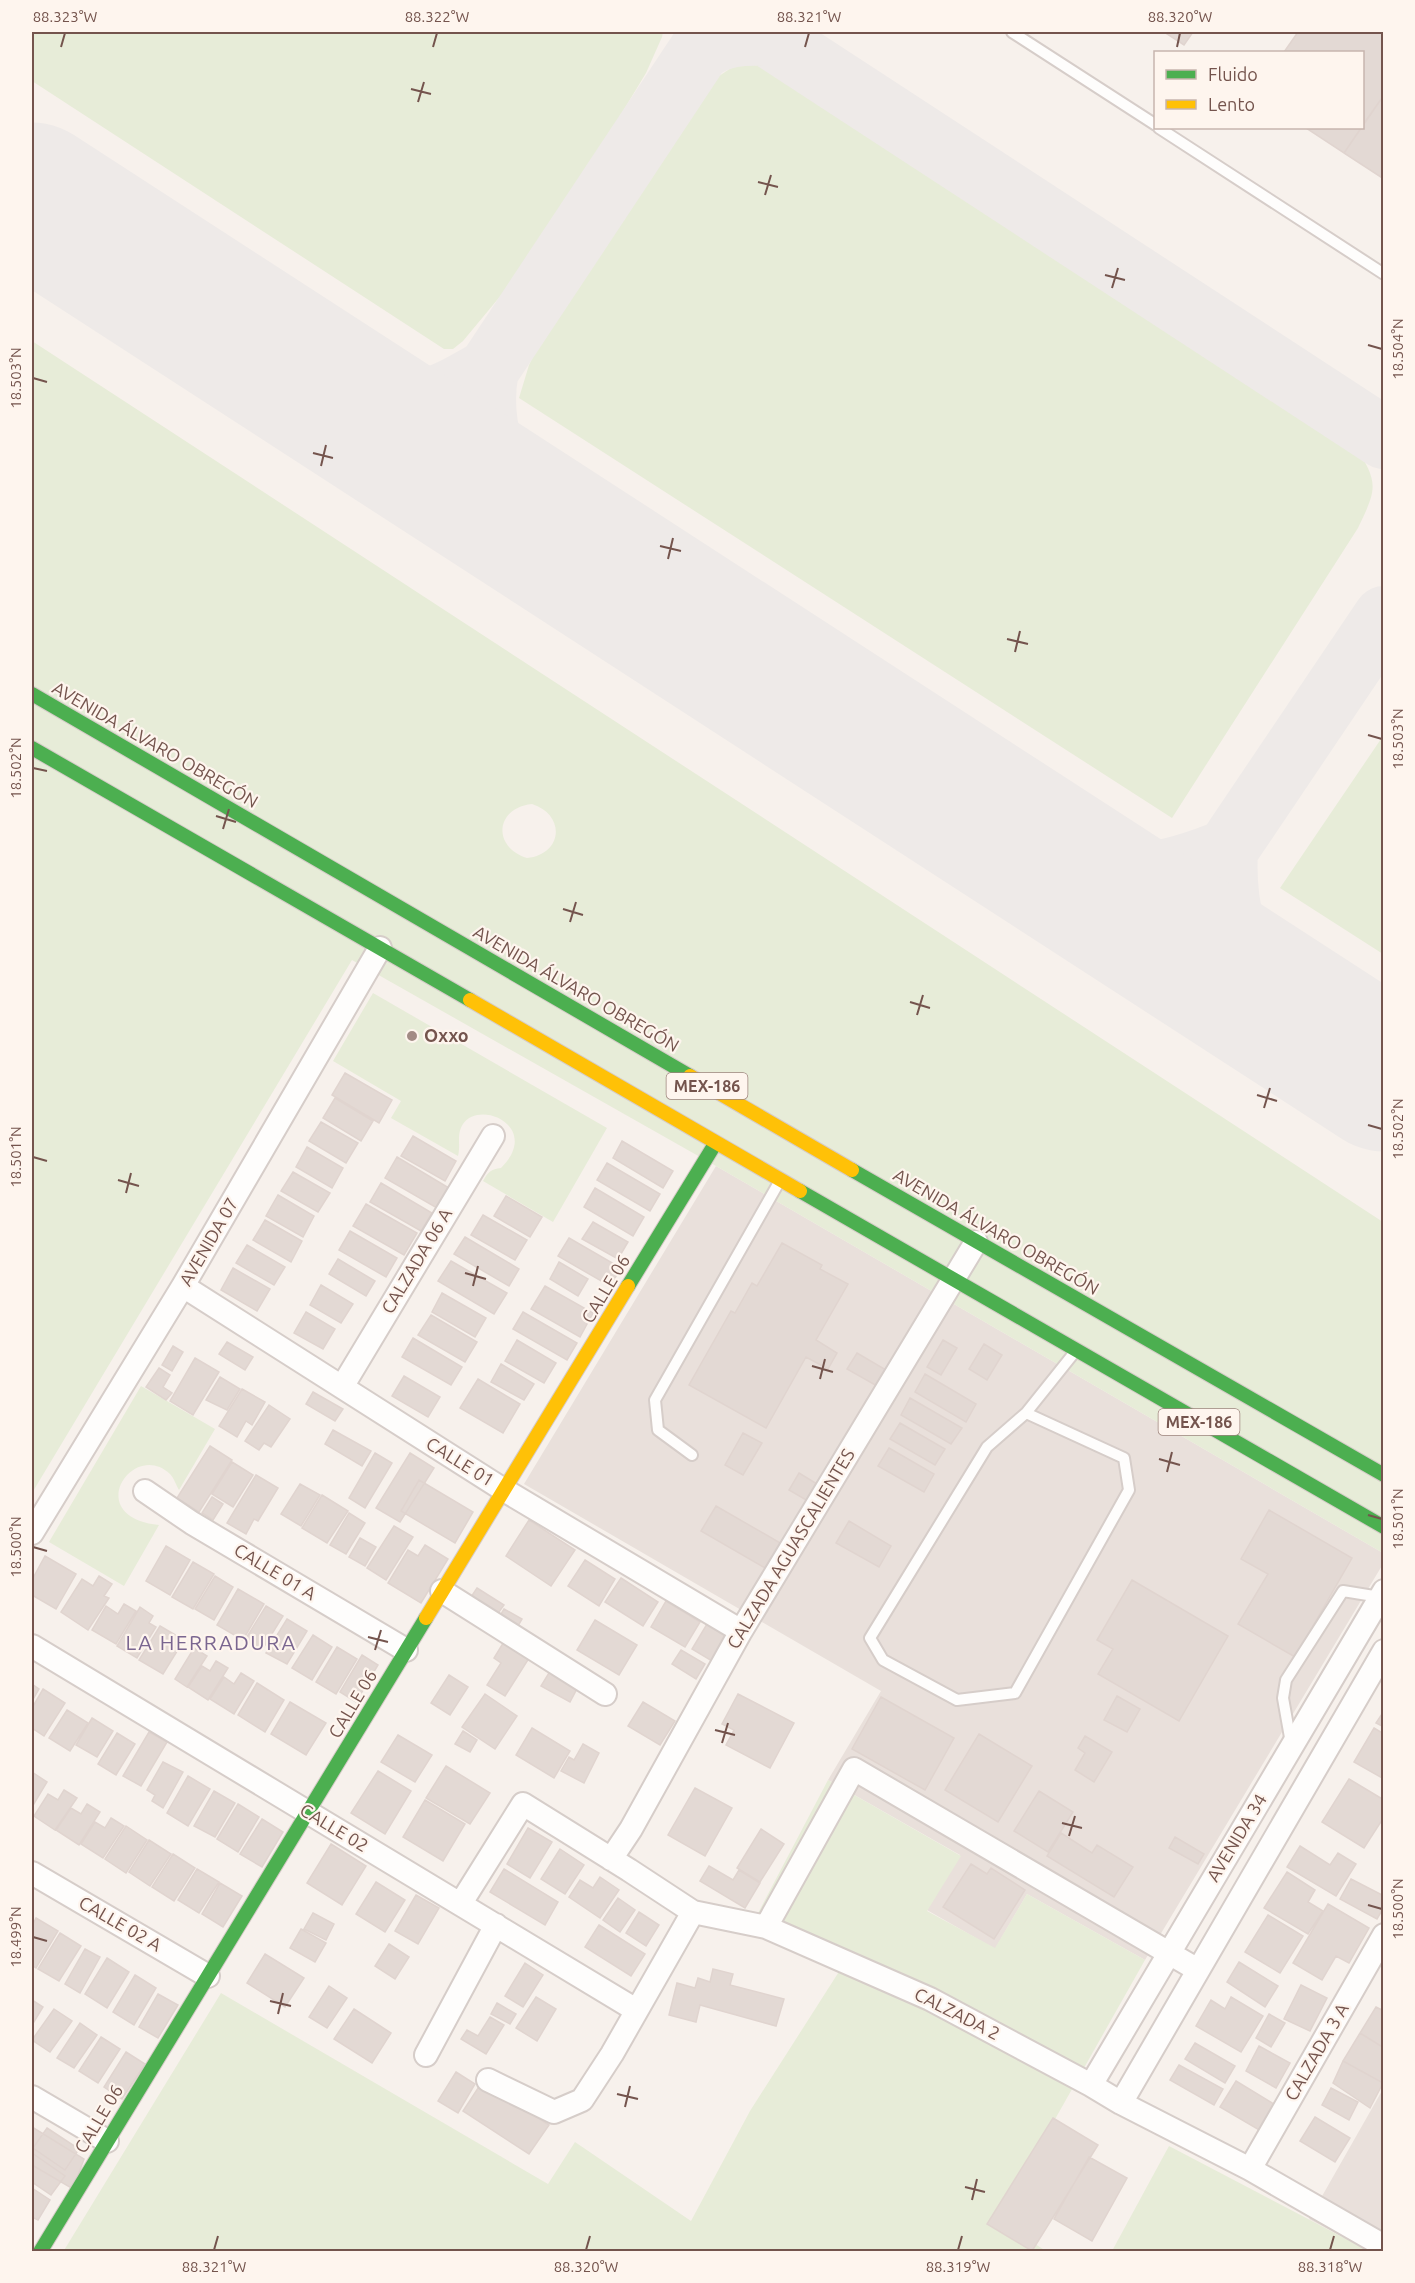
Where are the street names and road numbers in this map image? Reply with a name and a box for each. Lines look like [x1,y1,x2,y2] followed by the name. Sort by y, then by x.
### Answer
[49,676,262,811] street label: AVENIDA ÁLVARO OBREGÓN
[470,920,683,1055] street label: AVENIDA ÁLVARO OBREGÓN
[666,1073,748,1099] road number: MEX-186
[890,1163,1103,1298] street label: AVENIDA ÁLVARO OBREGÓN
[175,1194,241,1289] street label: AVENIDA 07
[377,1204,456,1317] street label: CALZADA 06 A
[577,1251,633,1326] street label: CALLE 06
[1158,1409,1240,1435] road number: MEX-186
[423,1433,498,1490] street label: CALLE 01
[722,1445,858,1652] street label: CALZADA AGUASCALIENTES
[231,1539,320,1604] street label: CALLE 01 A
[324,1666,380,1741] street label: CALLE 06
[1202,1790,1270,1885] street label: AVENIDA 34
[297,1799,372,1855] street label: CALLE 02
[76,1892,166,1955] street label: CALLE 02 A
[911,1983,1004,2043] street label: CALZADA 2
[1280,1999,1352,2104] street label: CALZADA 3 A
[70,2081,126,2156] street label: CALLE 06

